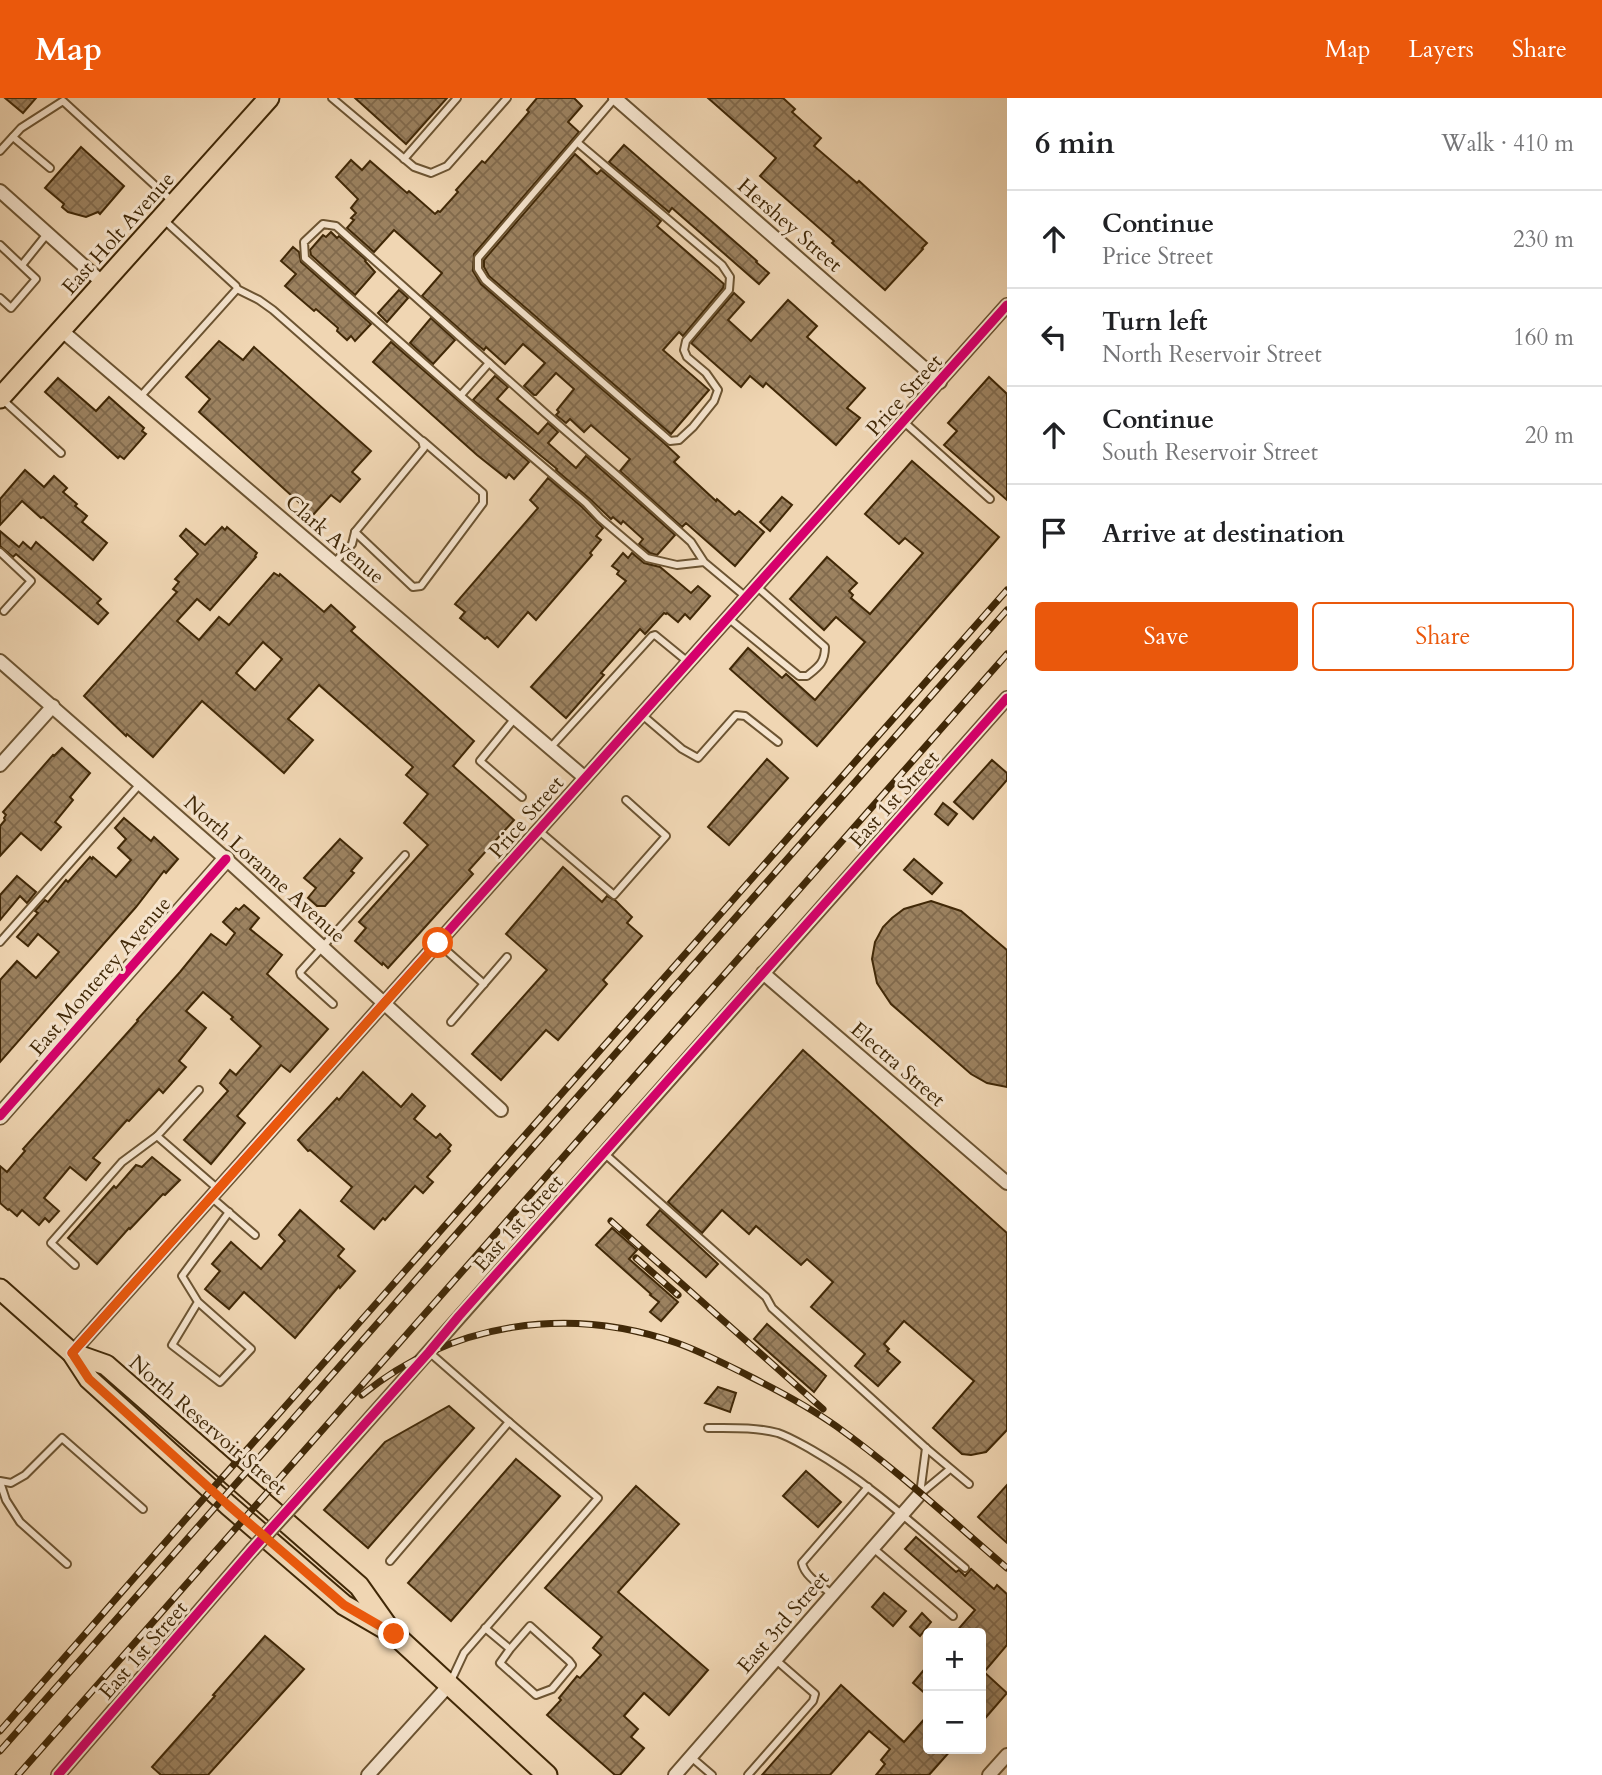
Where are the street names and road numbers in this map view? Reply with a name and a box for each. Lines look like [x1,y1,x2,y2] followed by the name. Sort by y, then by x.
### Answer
[55,166,181,301] street label: East Holt Avenue
[731,172,849,279] street label: Hershey Street
[860,348,949,443] street label: Price Street
[279,488,391,591] street label: Clark Avenue
[843,744,946,854] street label: East 1st Street
[482,769,571,865] street label: Price Street
[177,789,352,950] street label: North Loranne Avenue
[23,890,178,1062] street label: East Monterey Avenue
[844,1015,952,1114] street label: Electra Street
[467,1168,570,1278] street label: East 1st Street
[122,1349,293,1502] street label: North Reservoir Street
[731,1565,836,1680] street label: East 3rd Street
[92,1595,195,1706] street label: East 1st Street

